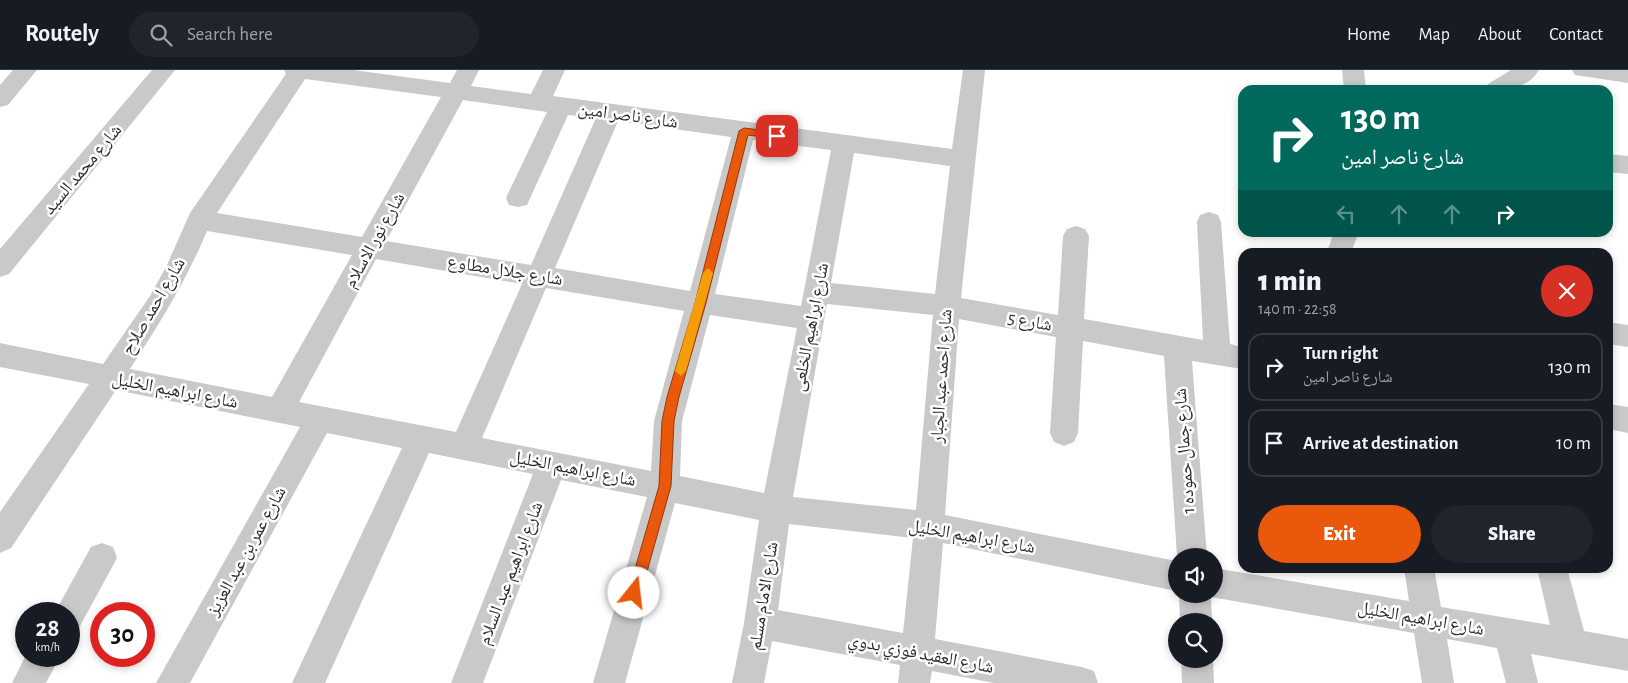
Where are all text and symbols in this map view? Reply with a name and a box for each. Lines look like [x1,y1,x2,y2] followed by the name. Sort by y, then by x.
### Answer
[129,12,479,57] search box
[147,21,175,49] icon: search
[25,22,99,46] text: Routely
[187,25,273,44] text: Search here
[1347,26,1390,44] text: Home
[1418,26,1450,44] text: Map
[1478,26,1521,44] text: About
[1549,26,1603,44] text: Contact
[577,100,679,133] street label: شارع ناصر امين
[1341,101,1420,136] text: 130 m
[1258,105,1323,170] icon: right
[756,115,798,157] pin
[40,121,126,219] street label: شارع محمد السيد
[763,122,791,150] icon: arrive
[1341,146,1464,168] text: شارع ناصر امين
[341,190,410,292] street label: شارع نور الاسلام
[1332,200,1360,228] icon: left
[1385,200,1413,228] icon: ahead
[1438,200,1466,228] icon: ahead
[1491,200,1519,228] icon: right
[446,253,564,290] street label: شارع جلال مطاوع
[119,255,191,359] street label: شارع احمد صلاح
[790,261,834,393] street label: شارع ابراهيم الخلعى
[1541,265,1593,317] button: close
[1258,266,1322,296] text: 1 min
[1258,301,1337,317] text: 140 m · 22:58
[928,308,957,445] street label: شارع احمد عبد الجبار
[1006,309,1053,336] street label: شارع 5
[1303,344,1378,363] text: Turn right
[1260,353,1288,381] icon: right
[1548,358,1591,377] text: 130 m
[1303,369,1392,385] text: شارع ناصر امين
[110,370,239,414] street label: شارع ابراهيم الخليل
[1172,388,1199,514] street label: شارع جمال حموده 1
[1260,429,1288,457] icon: arrive
[1303,434,1459,453] text: Arrive at destination
[1556,434,1591,453] text: 10 m
[508,448,637,492] street label: شارع ابراهيم الخليل
[203,484,291,620] street label: شارع عمر بن عبد العزيز
[475,499,548,648] street label: شارع ابراهيم عبد السلام
[1258,505,1421,563] button: Exit
[1431,505,1593,563] button: Share
[907,517,1036,559] street label: شارع ابراهيم الخليل
[747,541,783,652] street label: شارع الامام مسلم
[1168,548,1223,668] map controls
[1168,548,1223,603] button: sound
[607,566,659,618] position arrow
[1356,599,1485,641] street label: شارع ابراهيم الخليل
[90,602,155,667] speed limit sign: 30
[1168,613,1223,668] button: search
[35,616,60,641] text: 28
[846,631,995,681] street label: شارع العقيد فوزي بدوي
[35,641,60,653] text: km/h

